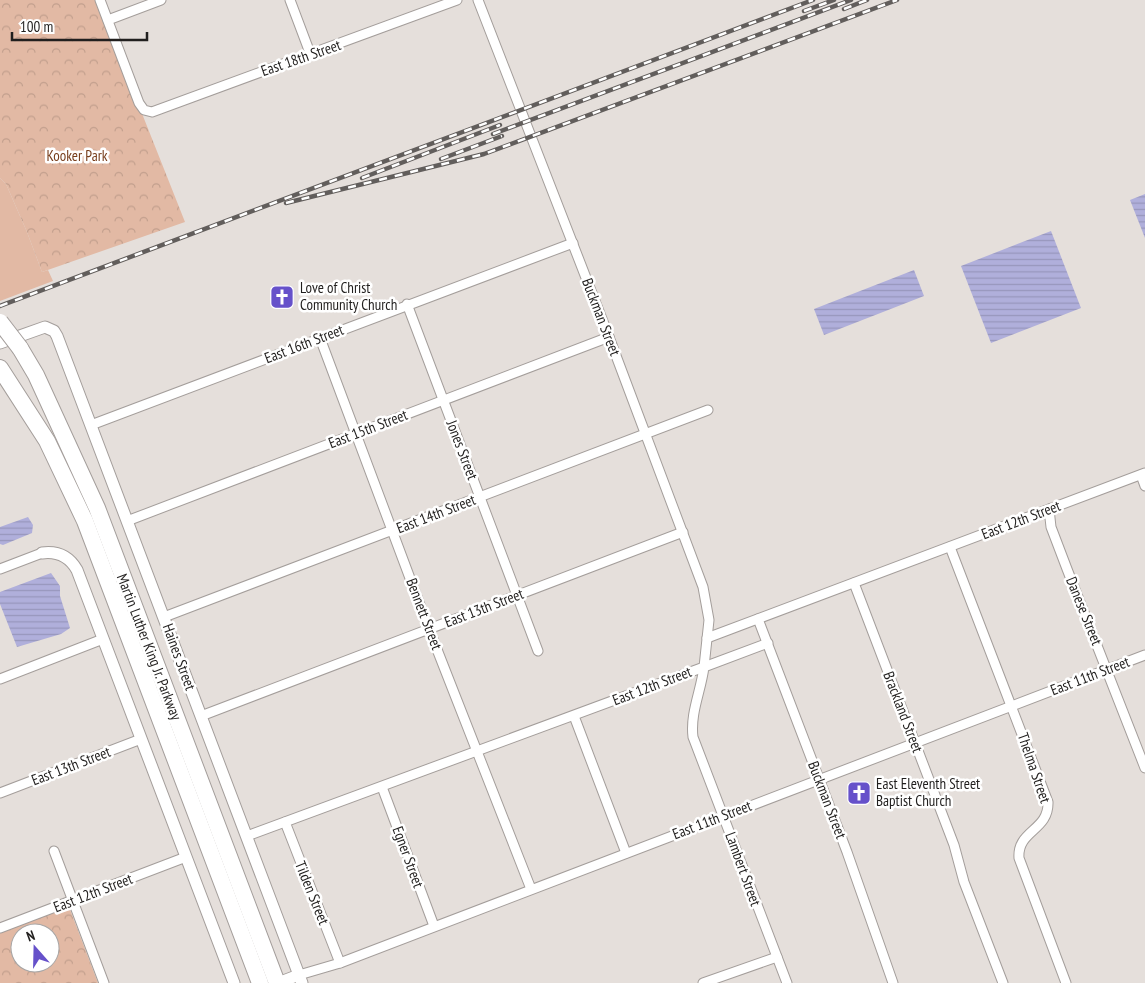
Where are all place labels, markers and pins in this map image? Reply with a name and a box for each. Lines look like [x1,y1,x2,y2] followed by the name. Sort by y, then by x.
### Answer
[300,278,397,314] place label: Love of Christ Community Church
[269,284,295,310] church icon: Love of Christ Community Church
[876,774,980,810] place label: East Eleventh Street Baptist Church
[846,780,872,806] church icon: East Eleventh Street Baptist Church

